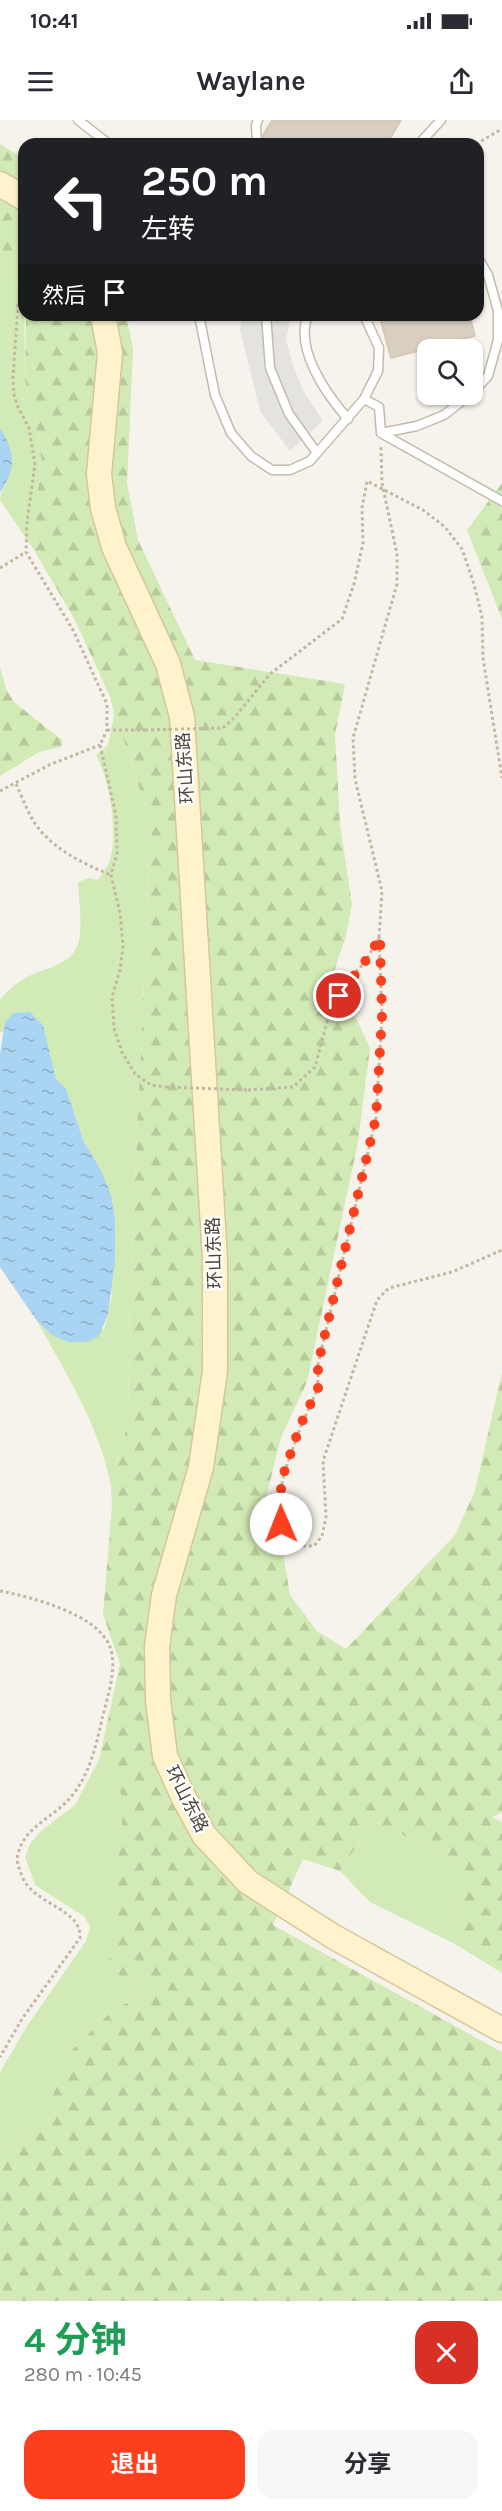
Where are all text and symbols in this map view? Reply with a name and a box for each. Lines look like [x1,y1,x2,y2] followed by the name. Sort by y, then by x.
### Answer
[30,8,79,34] text: 10:41
[24,65,57,98] icon: menu
[196,65,306,97] text: Waylane
[445,65,478,98] icon: share
[141,156,268,206] text: 250 m
[42,162,120,240] icon: left
[141,213,195,245] text: 左转
[98,276,131,309] icon: arrive
[42,283,86,309] text: 然后
[417,339,483,405] map controls
[417,339,483,405] button: search
[172,731,198,805] street label: 环山东路
[313,970,364,1021] pin
[322,979,355,1012] icon: arrive
[202,1217,226,1289] street label: 环山东路
[249,1492,313,1556] position arrow
[161,1762,213,1836] street label: 环山东路
[24,2319,127,2361] text: 4 分钟
[415,2321,478,2384] button: close
[24,2363,142,2386] text: 280 m · 10:45
[24,2430,245,2499] button: 退出
[257,2430,478,2499] button: 分享

